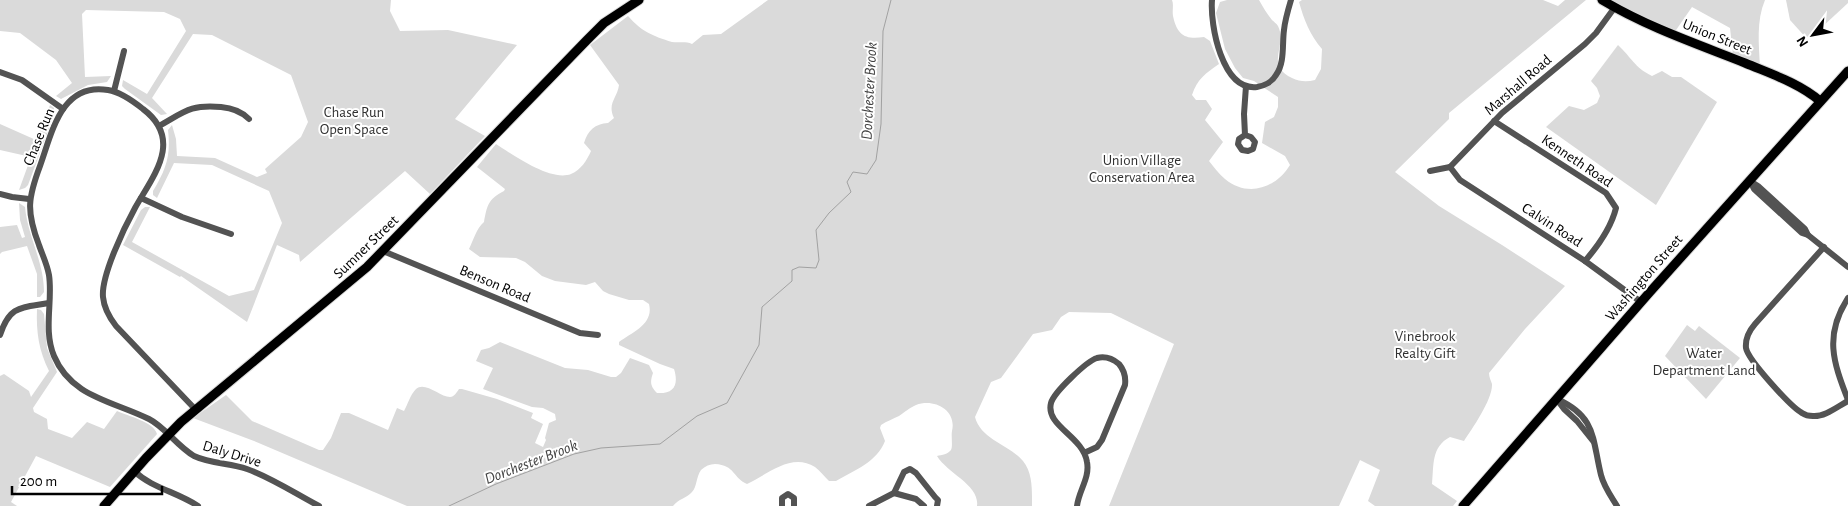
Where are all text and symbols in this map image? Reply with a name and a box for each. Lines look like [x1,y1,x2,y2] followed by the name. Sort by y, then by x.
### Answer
[1788,10,1838,60] north arrow
[1680,16,1754,58] street label: Union Street
[1794,34,1811,49] text: N
[858,42,880,140] water label: Dorchester Brook
[1482,52,1555,118] street label: Marshall Road
[320,105,388,137] park label: Chase Run Open Space
[21,106,57,168] street label: Chase Run
[1539,132,1615,190] street label: Kenneth Road
[1089,153,1195,185] park label: Union Village Conservation Area
[1519,200,1585,250] street label: Calvin Road
[331,212,401,281] street label: Sumner Street
[1603,232,1686,324] street label: Washington Street
[457,262,533,306] street label: Benson Road
[1394,329,1456,361] park label: Vinebrook Realty Gift
[1652,346,1756,378] park label: Water Department Land
[482,437,580,487] water label: Dorchester Brook
[201,438,263,470] street label: Daly Drive
[12,464,162,496] scale bar
[20,474,57,489] text: 200 m

